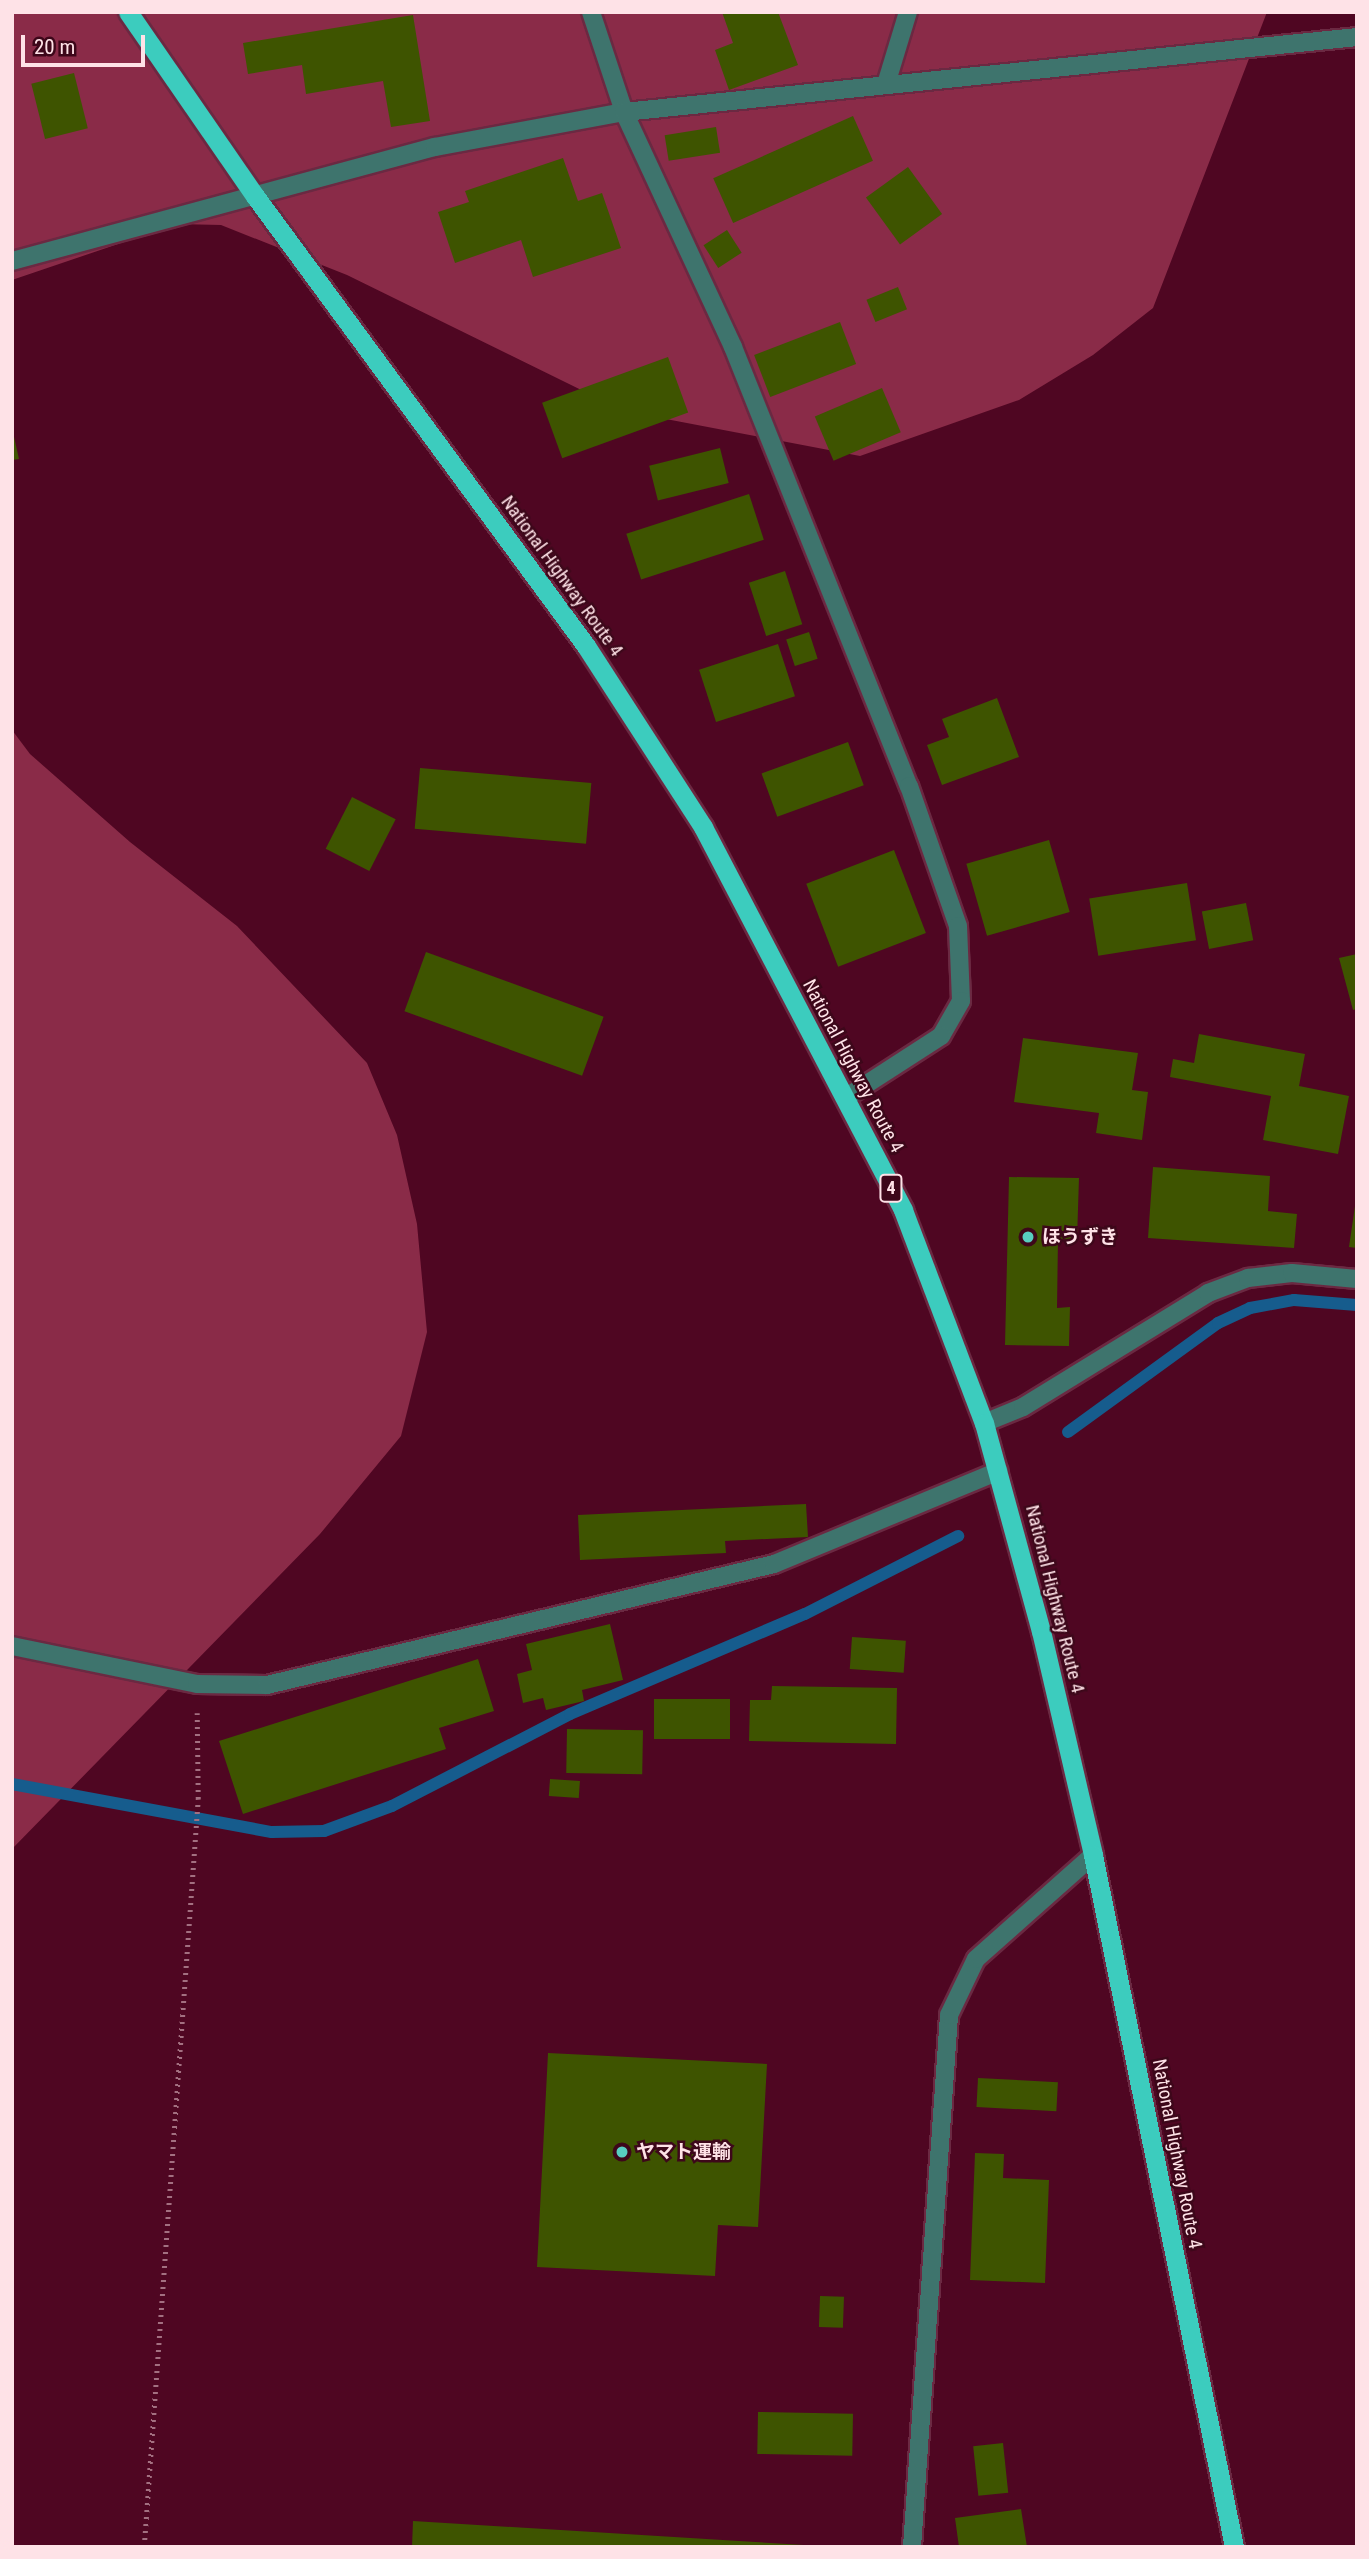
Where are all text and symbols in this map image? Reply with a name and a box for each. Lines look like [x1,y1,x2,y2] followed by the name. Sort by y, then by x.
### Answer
[24,21,149,65] scale bar
[34,35,75,59] text: 20 m
[496,491,628,661] street label: National Highway Route 4
[798,976,908,1156] street label: National Highway Route 4
[879,1174,903,1203] road number: 4
[1042,1226,1118,1248] place label: ほうずき
[1020,1229,1036,1245] marker: ほうずき
[1021,1503,1089,1695] street label: National Highway Route 4
[1147,2057,1207,2251] street label: National Highway Route 4
[636,2141,731,2163] place label: ヤマト運輸
[614,2144,630,2160] marker: ヤマト運輸

